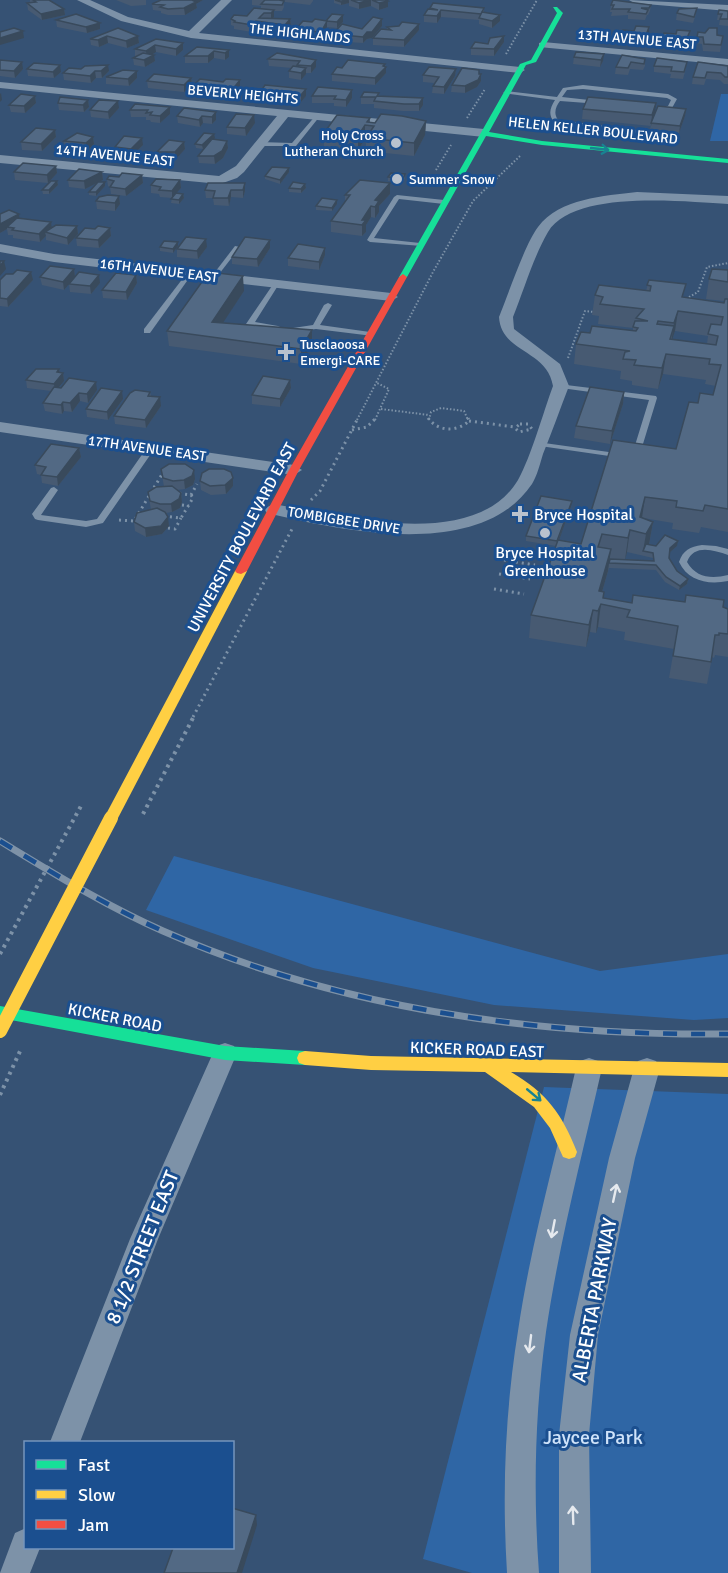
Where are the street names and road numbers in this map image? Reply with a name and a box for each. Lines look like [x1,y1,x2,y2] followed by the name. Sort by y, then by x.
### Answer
[249,20,351,47] street label: THE HIGHLANDS
[577,26,697,53] street label: 13TH AVENUE EAST
[187,81,299,108] street label: BEVERLY HEIGHTS
[507,113,679,148] street label: HELEN KELLER BOULEVARD
[55,141,175,170] street label: 14TH AVENUE EAST
[99,255,219,286] street label: 16TH AVENUE EAST
[87,432,207,465] street label: 17TH AVENUE EAST
[183,439,301,636] street label: UNIVERSITY BOULEVARD EAST
[287,503,401,538] street label: TOMBIGBEE DRIVE
[66,999,164,1037] street label: KICKER ROAD
[410,1038,544,1062] street label: KICKER ROAD EAST
[100,1167,185,1327] street label: 8 1/2 STREET EAST
[566,1216,623,1384] street label: ALBERTA PARKWAY

